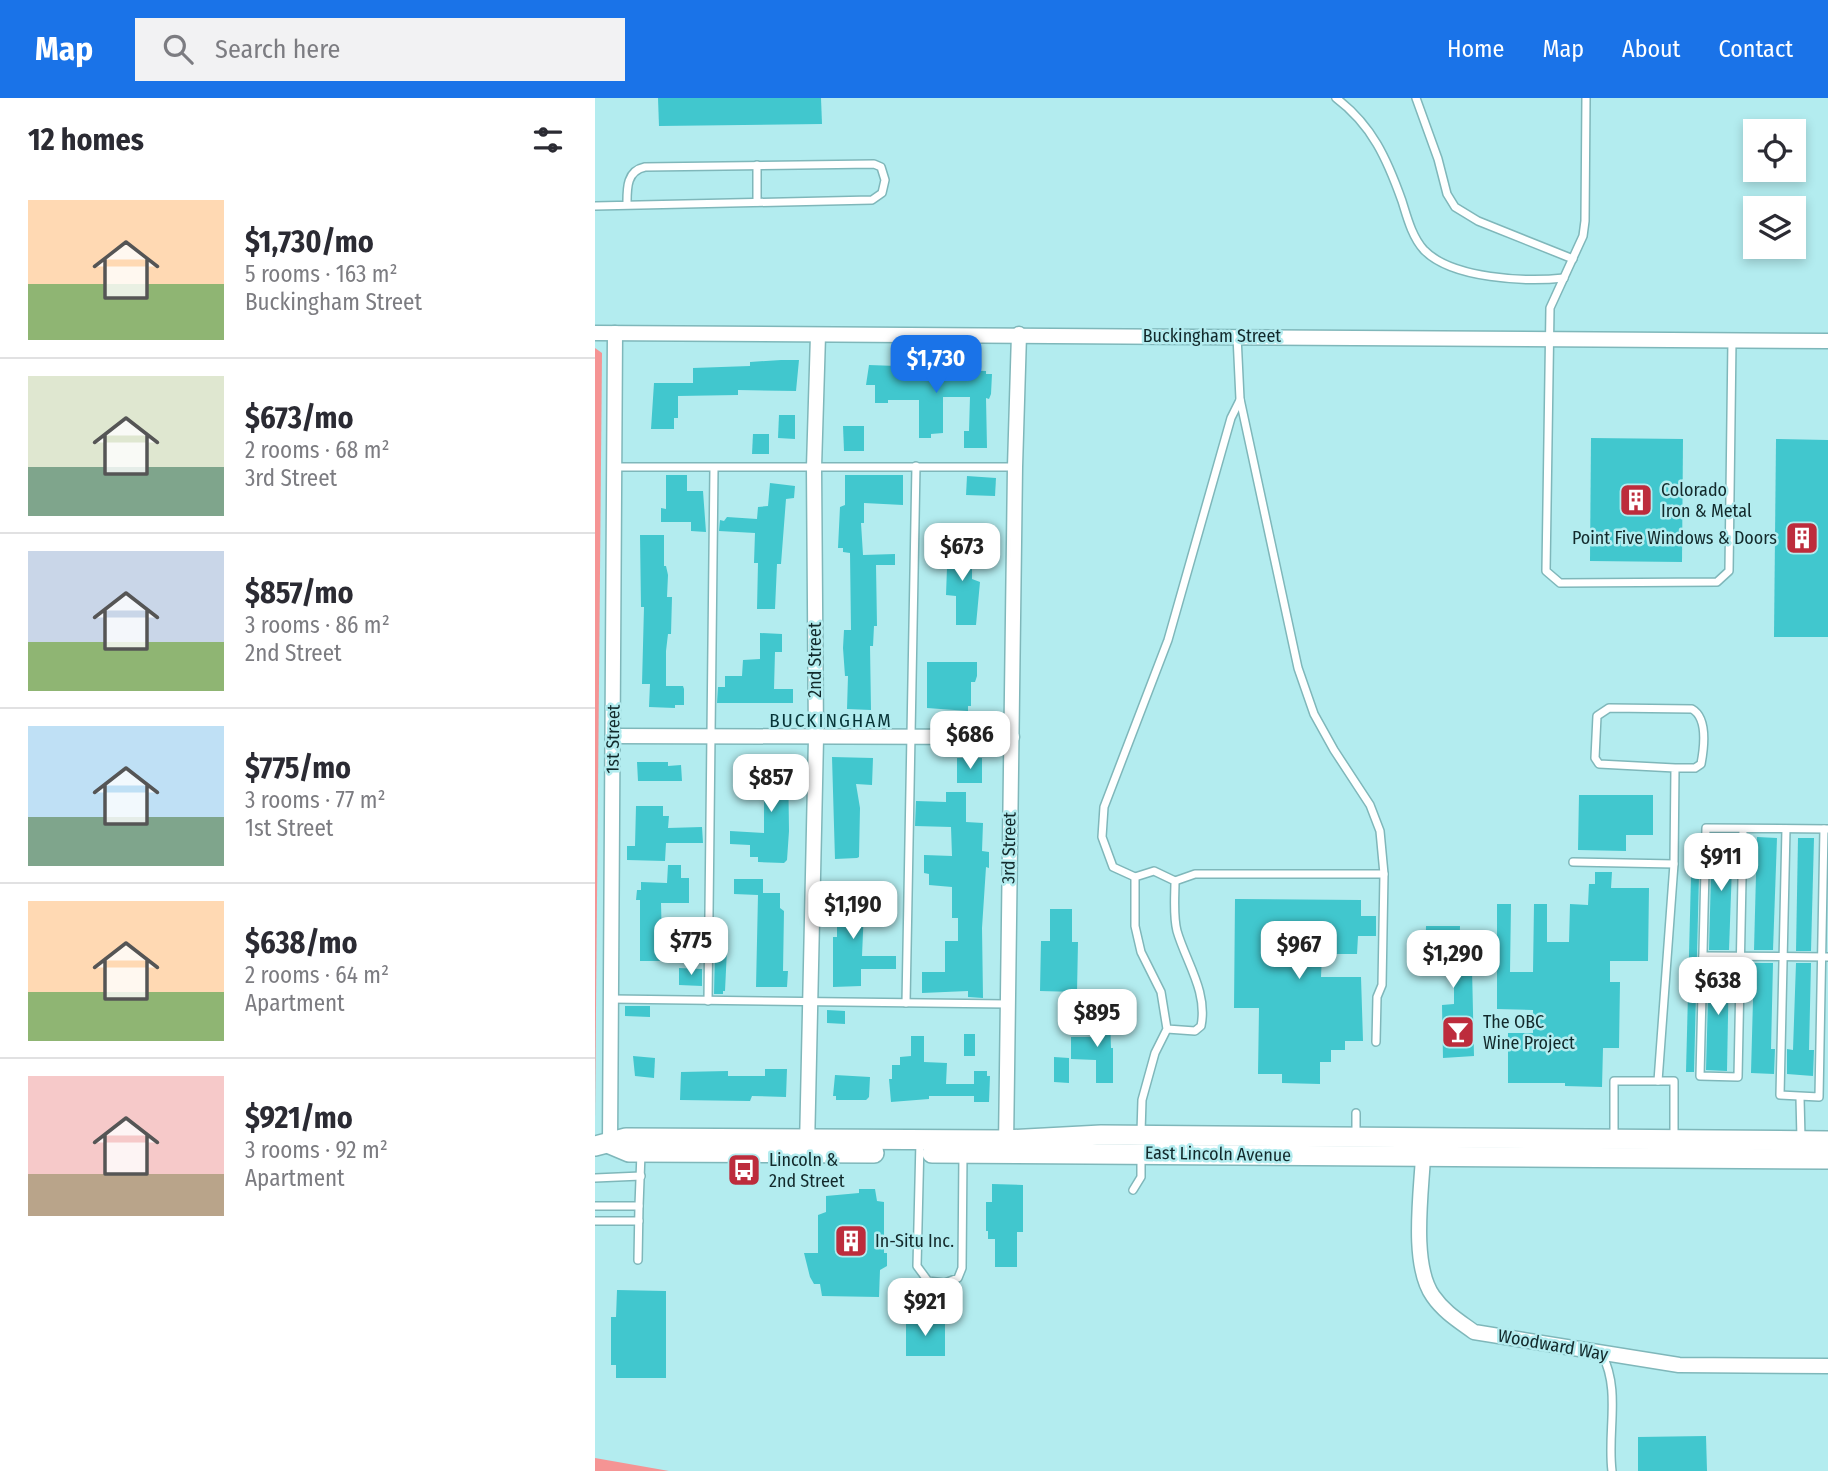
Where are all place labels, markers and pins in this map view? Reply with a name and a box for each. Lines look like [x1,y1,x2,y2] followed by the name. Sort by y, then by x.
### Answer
[879,336,993,395] pin: $1,730
[1661,479,1752,522] place label: Colorado Iron & Metal
[1617,481,1655,519] building icon: Colorado Iron & Metal
[1783,519,1821,557] building icon: Point Five Windows & Doors
[921,524,1003,583] pin: $673
[1572,527,1777,549] place label: Point Five Windows & Doors
[929,712,1011,771] pin: $686
[730,754,812,814] pin: $857
[1680,834,1762,893] pin: $911
[796,882,910,941] pin: $1,190
[650,918,732,977] pin: $775
[1258,922,1340,981] pin: $967
[1396,930,1510,990] pin: $1,290
[1677,958,1759,1017] pin: $638
[1056,990,1138,1049] pin: $895
[1483,1011,1575,1054] place label: The OBC Wine Project
[1439,1013,1477,1051] bar icon: The OBC Wine Project
[769,1149,845,1192] place label: Lincoln & 2nd Street
[725,1151,763,1189] bus stop icon: Lincoln & 2nd Street
[832,1222,870,1260] building icon: In-Situ Inc.
[875,1230,954,1252] place label: In-Situ Inc.
[884,1278,966,1338] pin: $921

